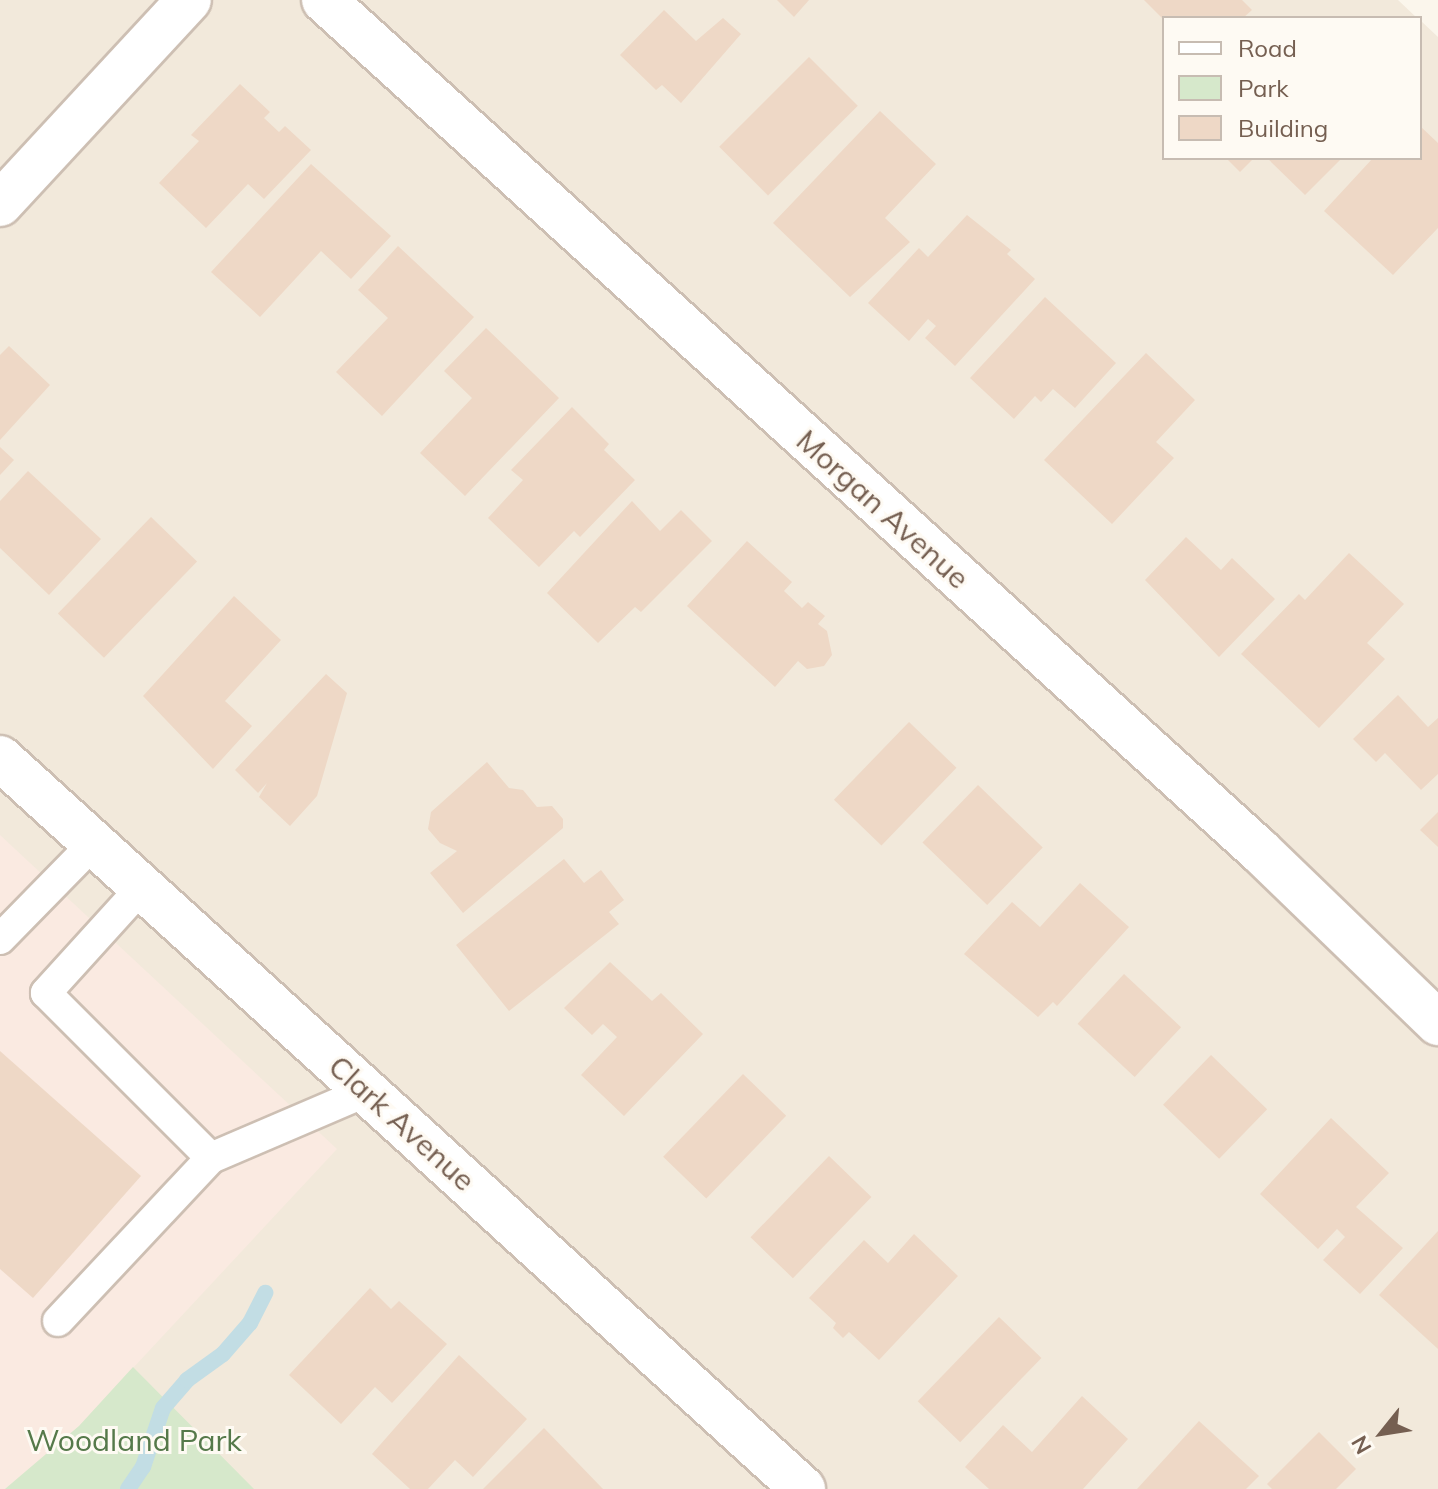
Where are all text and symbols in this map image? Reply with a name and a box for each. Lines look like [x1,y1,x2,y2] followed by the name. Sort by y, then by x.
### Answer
[1162,16,1422,160] legend
[1238,33,1297,63] text: Road
[1238,73,1289,103] text: Park
[1238,113,1328,143] text: Building
[789,422,977,596] street label: Morgan Avenue
[321,1048,483,1198] street label: Clark Avenue
[1342,1393,1422,1473] north arrow
[26,1422,242,1458] park label: Woodland Park
[1345,1431,1377,1459] text: N

